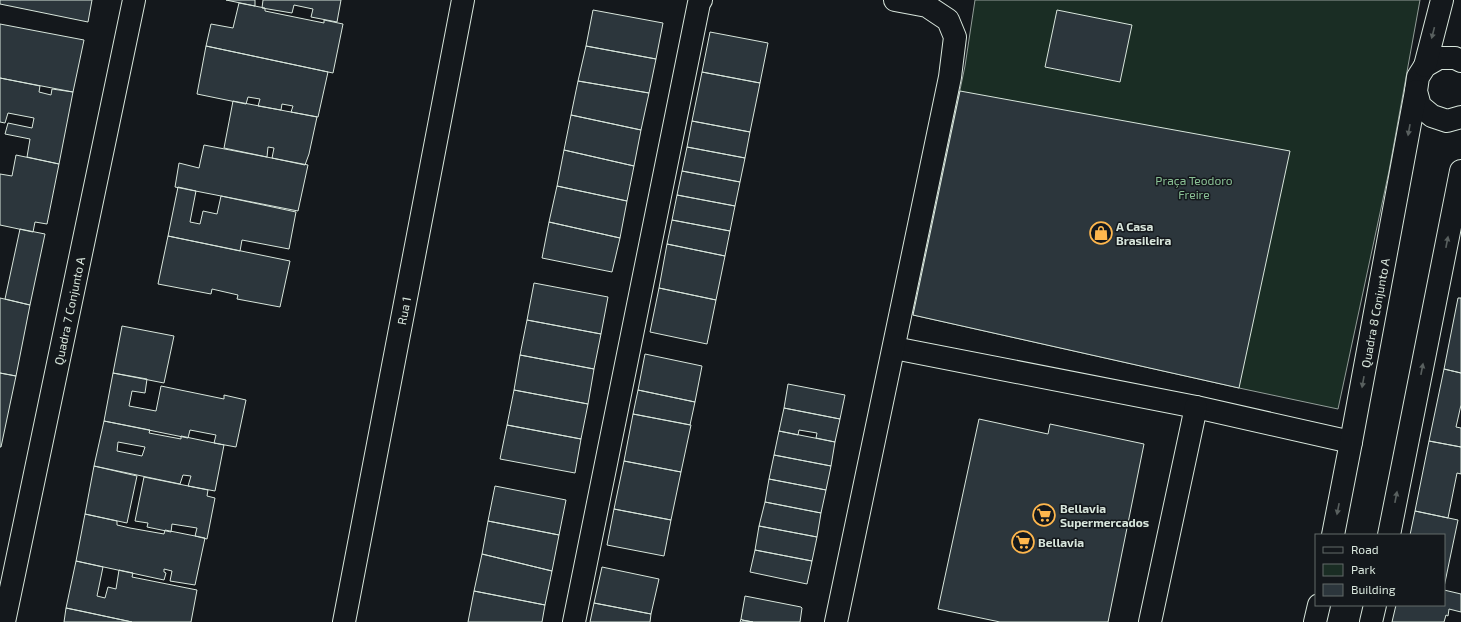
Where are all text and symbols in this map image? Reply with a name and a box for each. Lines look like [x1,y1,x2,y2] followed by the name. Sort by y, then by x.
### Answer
[1430,27,1436,39] one-way arrow
[1405,124,1411,136] one-way arrow
[1155,173,1233,201] park label: Praça Teodoro Freire
[1116,219,1171,247] place label: A Casa Brasileira
[1088,220,1114,246] shop icon: A Casa Brasileira
[1444,236,1450,248] one-way arrow
[51,255,87,366] street label: Quadra 7 Conjunto A
[1358,256,1392,369] street label: Quadra 8 Conjunto A
[394,295,413,326] street label: Rua 1
[1419,363,1425,375] one-way arrow
[1359,375,1365,388] one-way arrow
[1394,491,1400,503] one-way arrow
[1060,501,1149,529] place label: Bellavia Supermercados
[1031,502,1057,528] supermarket icon: Bellavia Supermercados
[1335,503,1341,515] one-way arrow
[1010,529,1036,555] supermarket icon: Bellavia
[1315,534,1445,606] legend
[1038,535,1084,549] place label: Bellavia
[1351,542,1379,556] text: Road
[1351,562,1376,576] text: Park
[1351,582,1396,596] text: Building

